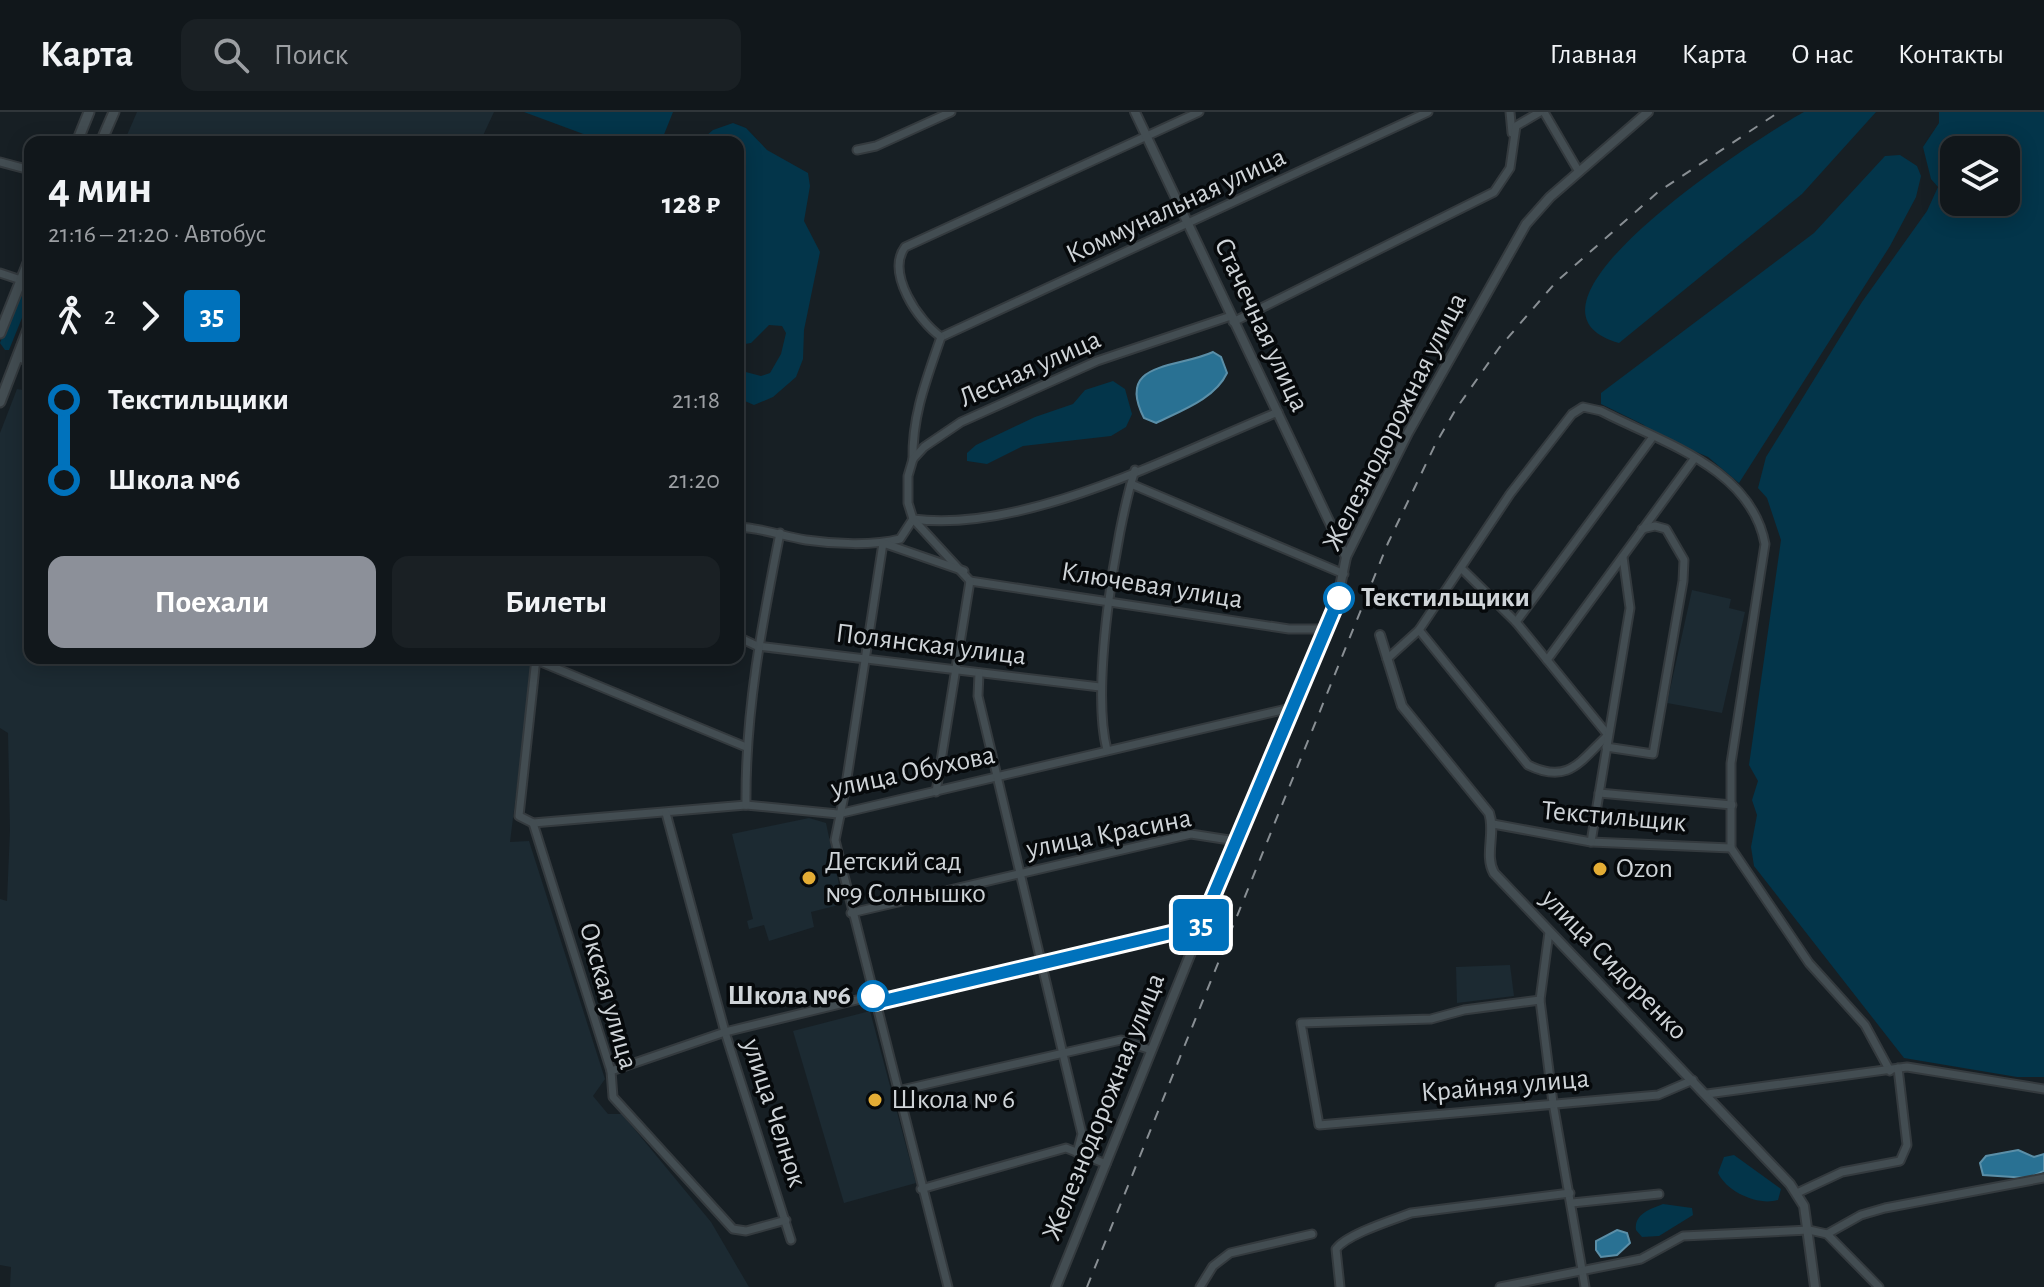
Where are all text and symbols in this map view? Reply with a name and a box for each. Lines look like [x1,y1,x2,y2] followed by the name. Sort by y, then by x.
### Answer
[181,19,741,91] search box
[209,33,253,77] icon: search
[40,36,133,74] text: Карта
[273,40,348,70] text: Поиск
[1549,41,1637,69] text: Главная
[1681,41,1747,69] text: Карта
[1791,41,1854,69] text: О нас
[1898,41,2004,69] text: Контакты
[1940,136,2020,216] map controls
[1940,136,2020,216] button: layers
[1062,143,1290,269] street label: Коммунальная улица
[48,167,152,211] text: 4 мин
[662,189,720,219] text: 128 ₽
[48,221,266,247] text: 21:16 – 21:20 · Автобус
[1209,234,1314,416] street label: Стачечная улица
[1318,288,1472,555] street label: Железнодорожная улица
[48,294,92,338] icon: walk
[128,294,172,338] icon: forward
[200,302,224,330] text: 35
[104,303,116,329] text: 2
[955,325,1105,413] street label: Лесная улица
[108,385,289,415] text: Текстильщики
[672,387,720,413] text: 21:18
[108,465,240,495] text: Школа №6
[668,467,720,493] text: 21:20
[48,556,376,648] button: Поехали
[392,556,720,648] button: Билеты
[1059,558,1245,614] street label: Ключевая улица
[1324,583,1354,613] marker: Текстильщики
[1361,584,1530,612] place label: Текстильщики
[834,619,1028,671] street label: Полянская улица
[828,741,998,803] street label: улица Обухова
[1541,797,1688,837] street label: Текстильщик
[1023,804,1194,864] street label: улица Красина
[825,848,986,908] place label: Детский сад №9 Солнышко
[1616,855,1673,883] place label: Ozon
[1591,860,1609,878] marker: Ozon
[800,869,818,887] marker: Детский сад №9 Солнышко
[1535,884,1692,1045] street label: улица Сидоренко
[1165,899,1237,951] line badge: 35
[1189,911,1213,939] text: 35
[574,919,642,1073] street label: Окская улица
[1038,969,1170,1244] street label: Железнодорожная улица
[858,981,888,1011] marker: Школа №6
[727,982,851,1010] place label: Школа №6
[737,1035,811,1191] street label: улица Челнок
[1420,1065,1591,1107] street label: Крайняя улица
[891,1086,1015,1114] place label: Школа № 6
[866,1091,884,1109] marker: Школа № 6

